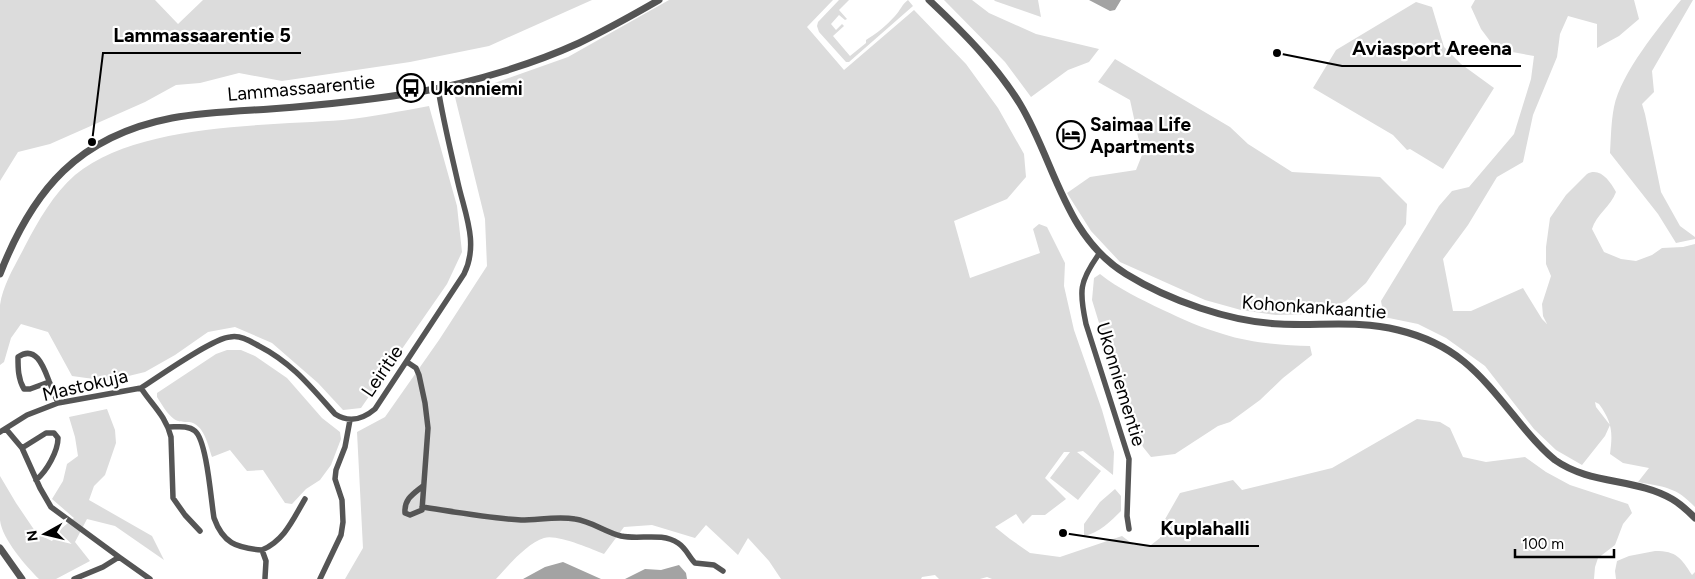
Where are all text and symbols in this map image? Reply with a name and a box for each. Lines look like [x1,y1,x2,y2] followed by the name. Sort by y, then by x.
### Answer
[103,18,301,53] callout: Lammassaarentie 5
[113,23,291,47] text: Lammassaarentie 5
[1342,31,1521,66] callout: Aviasport Areena
[1352,36,1512,60] text: Aviasport Areena
[226,70,376,106] street label: Lammassaarentie
[396,73,426,103] bus stop icon: Ukonniemi
[430,77,523,100] place label: Ukonniemi
[1090,113,1194,158] place label: Saimaa Life Apartments
[1056,120,1086,150] hotel icon: Saimaa Life Apartments
[1241,290,1387,324] street label: Kohonkankaantie
[1091,319,1151,449] street label: Ukonniementie
[356,341,408,401] street label: Leiritie
[40,364,130,406] street label: Mastokuja
[20,509,70,559] north arrow
[1150,511,1259,546] callout: Kuplahalli
[1160,516,1250,540] text: Kuplahalli
[1515,526,1614,558] scale bar
[23,529,42,542] text: N
[1522,535,1564,553] text: 100 m

